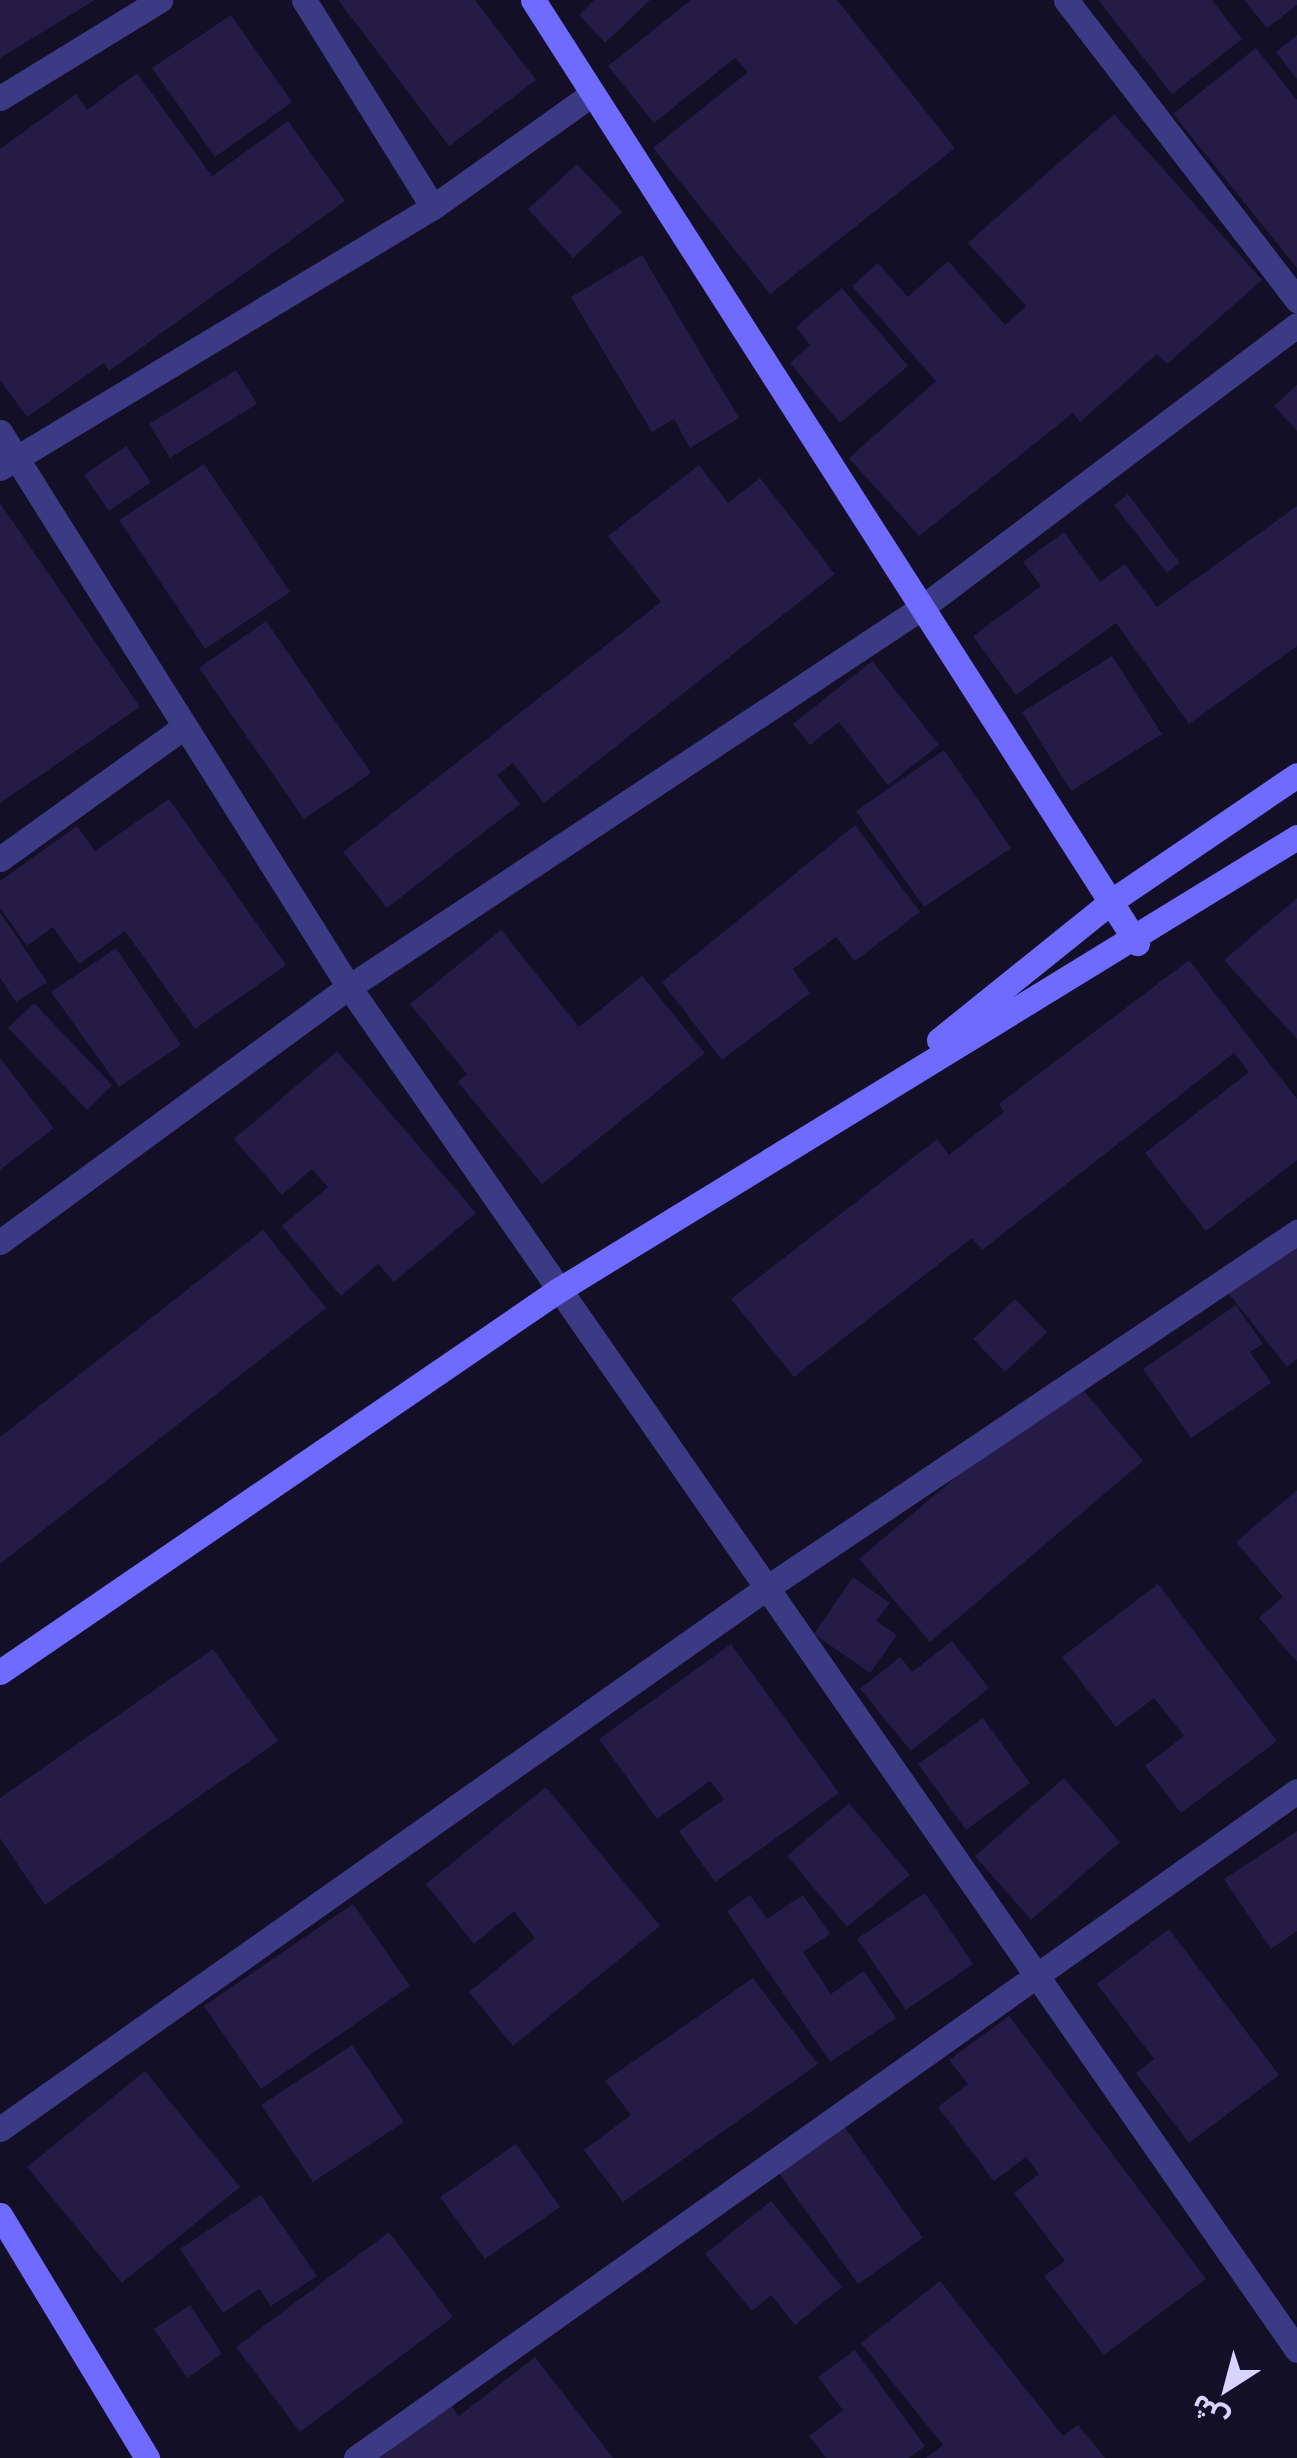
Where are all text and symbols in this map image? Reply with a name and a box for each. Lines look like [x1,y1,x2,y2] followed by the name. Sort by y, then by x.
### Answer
[1177,2338,1277,2438] north arrow
[1184,2387,1235,2437] text: ش

